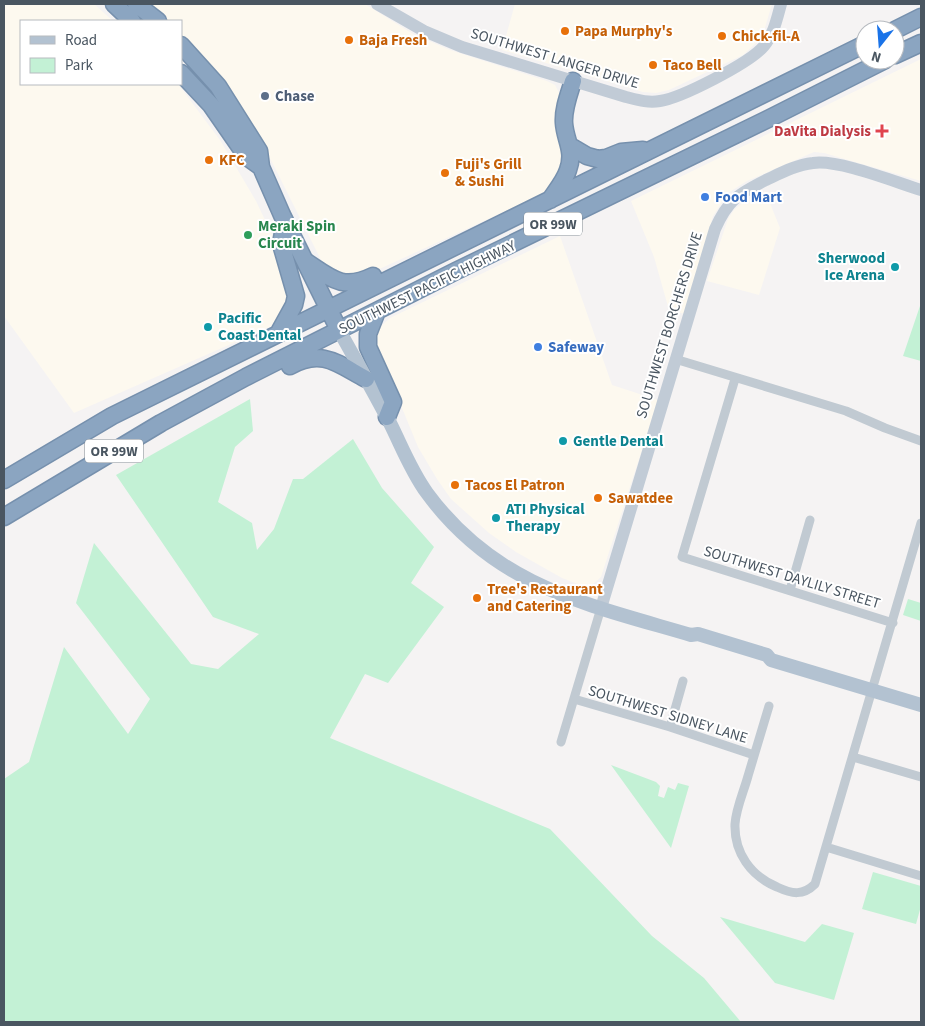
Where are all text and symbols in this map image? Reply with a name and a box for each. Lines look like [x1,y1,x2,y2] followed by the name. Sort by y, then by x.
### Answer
[20,20,182,85] legend
[855,20,905,70] north arrow
[575,21,673,42] place label: Papa Murphy's
[468,23,642,94] street label: SOUTHWEST LANGER DRIVE
[559,25,571,37] marker: Papa Murphy's
[732,26,800,47] place label: Chick-fil-A
[65,30,97,51] text: Road
[359,30,427,51] place label: Baja Fresh
[716,30,728,42] marker: Chick-fil-A
[343,34,355,46] marker: Baja Fresh
[869,46,884,67] text: N
[65,55,94,76] text: Park
[663,55,722,76] place label: Taco Bell
[647,59,659,71] marker: Taco Bell
[275,86,315,107] place label: Chase
[259,90,271,102] marker: Chase
[774,121,871,142] place label: DaVita Dialysis
[875,124,889,138] marker: DaVita Dialysis
[219,150,245,171] place label: KFC
[203,154,215,166] marker: KFC
[455,154,522,192] place label: Fuji's Grill & Sushi
[439,167,451,179] marker: Fuji's Grill & Sushi
[715,187,782,208] place label: Food Mart
[699,191,711,203] marker: Food Mart
[524,212,582,235] road number: OR 99W
[258,216,336,254] place label: Meraki Spin Circuit
[242,229,254,241] marker: Meraki Spin Circuit
[631,229,708,421] street label: SOUTHWEST BORCHERS DRIVE
[335,235,520,340] street label: SOUTHWEST PACIFIC HIGHWAY
[818,248,885,286] place label: Sherwood Ice Arena
[889,261,901,273] marker: Sherwood Ice Arena
[218,308,302,346] place label: Pacific Coast Dental
[202,321,214,333] marker: Pacific Coast Dental
[548,337,604,358] place label: Safeway
[532,341,544,353] marker: Safeway
[573,431,664,452] place label: Gentle Dental
[557,435,569,447] marker: Gentle Dental
[85,440,143,462] road number: OR 99W
[465,475,565,496] place label: Tacos El Patron
[449,479,461,491] marker: Tacos El Patron
[608,488,673,509] place label: Sawatdee
[592,492,604,504] marker: Sawatdee
[505,499,585,537] place label: ATI Physical Therapy
[490,512,502,524] marker: ATI Physical Therapy
[701,541,883,614] street label: SOUTHWEST DAYLILY STREET
[487,579,603,617] place label: Tree's Restaurant and Catering
[471,592,483,604] marker: Tree's Restaurant and Catering
[585,680,750,749] street label: SOUTHWEST SIDNEY LANE

